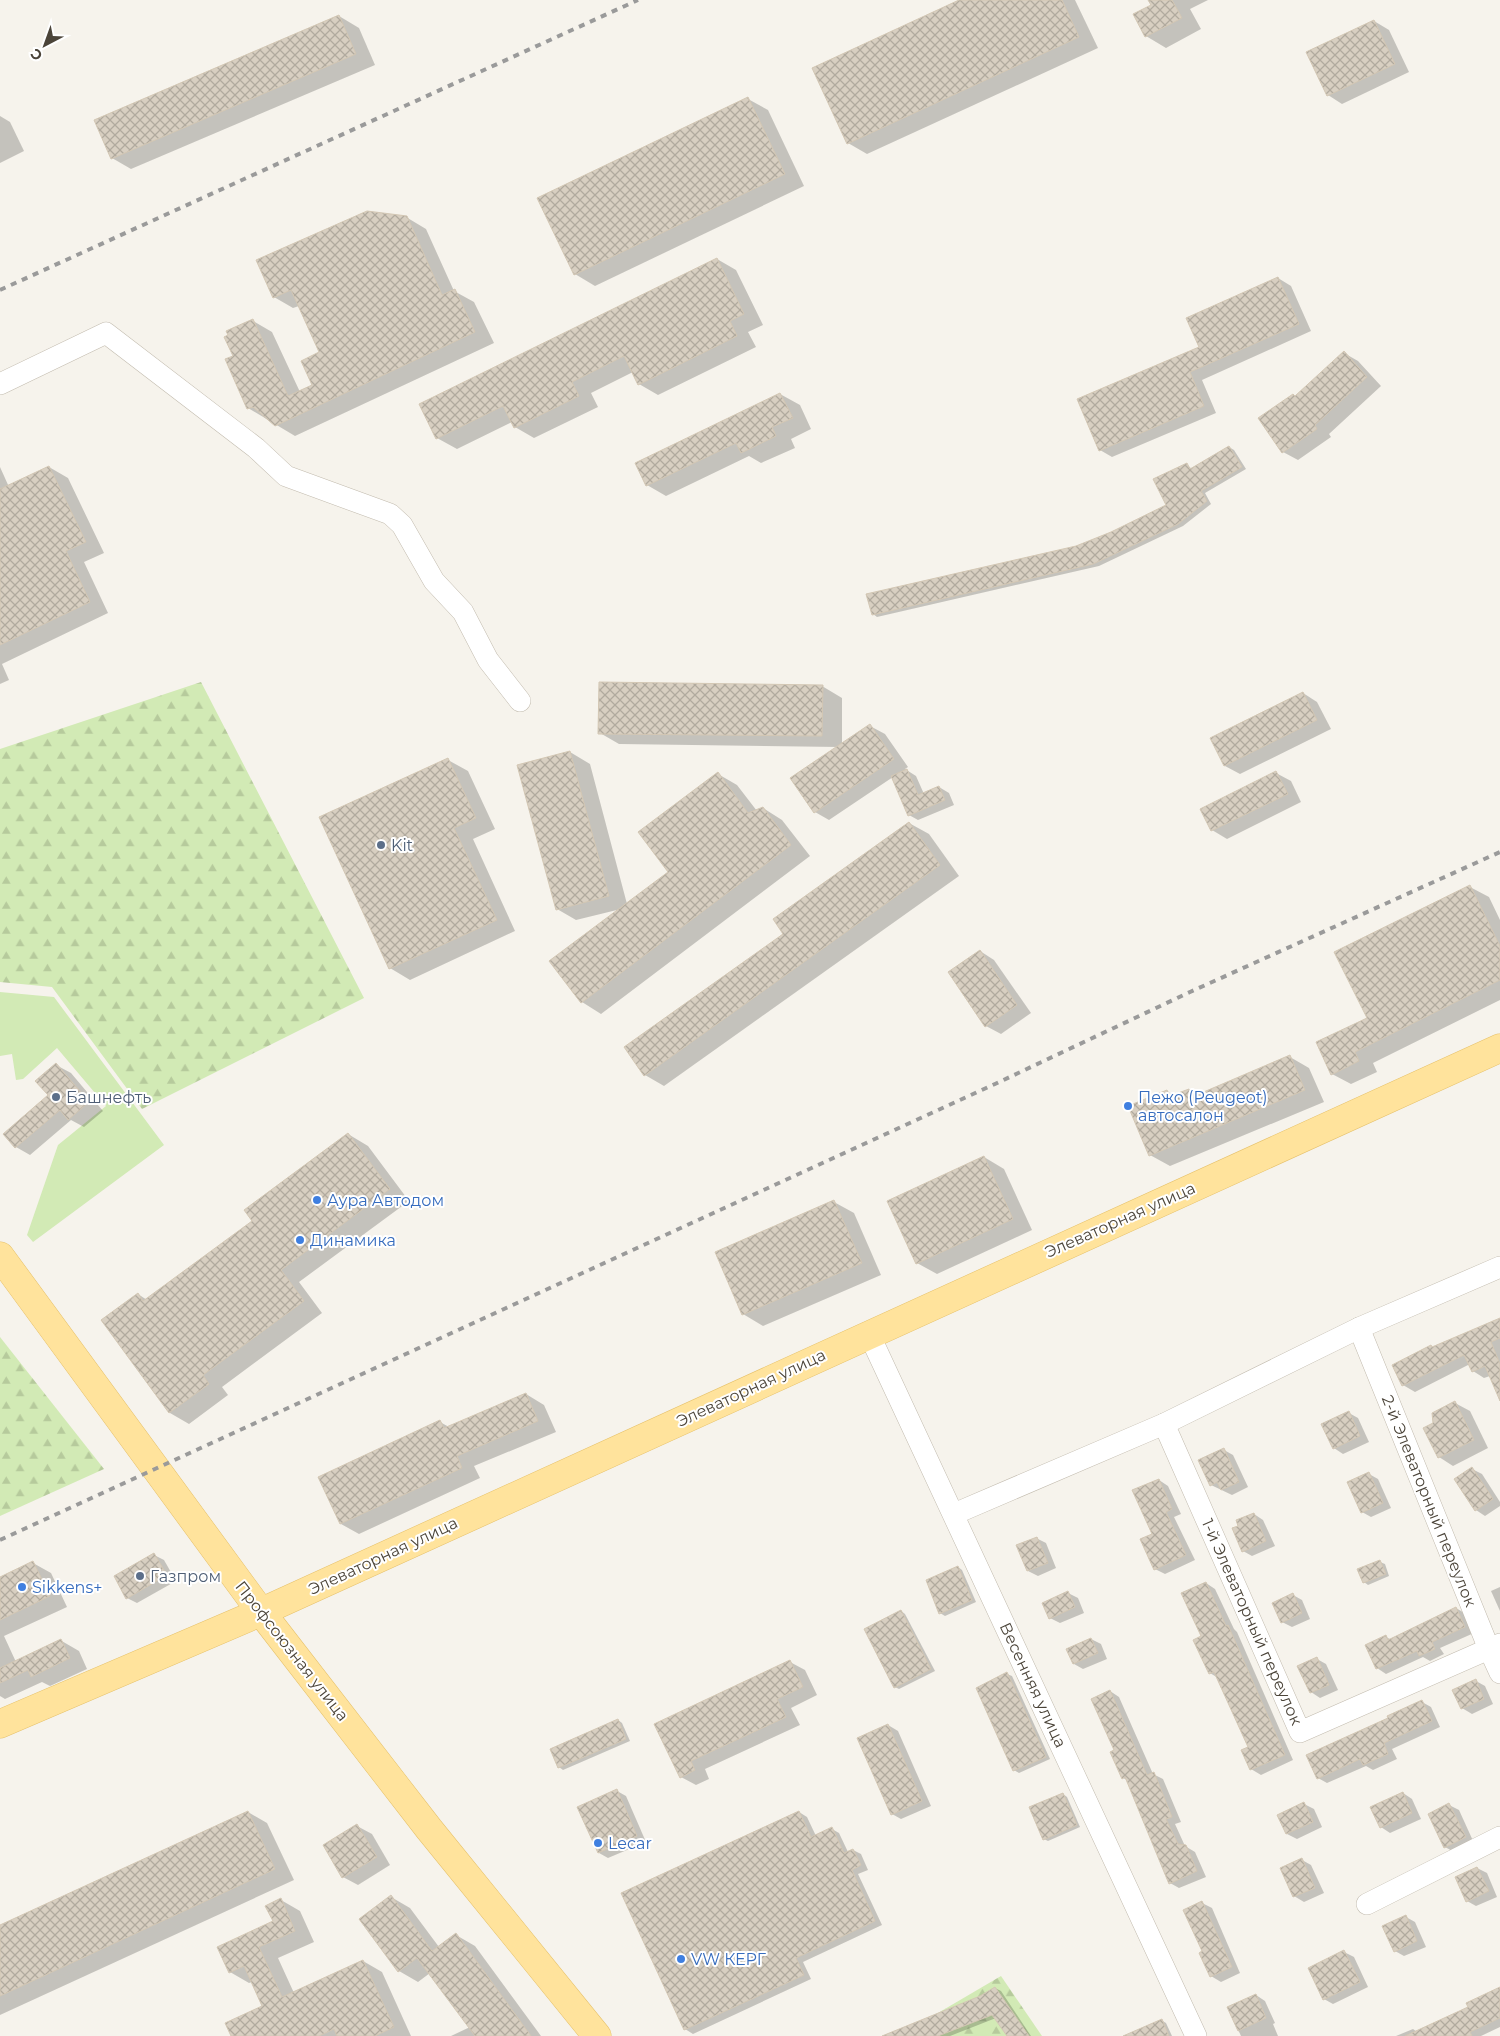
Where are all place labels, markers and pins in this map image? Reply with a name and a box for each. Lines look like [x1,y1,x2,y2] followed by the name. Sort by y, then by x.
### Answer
[391,836,414,855] place label: Kit
[375,839,387,851] marker: Kit
[66,1088,151,1107] place label: Башнефть
[1138,1088,1268,1125] place label: Пежо (Peugeot) автосалон
[50,1091,62,1103] marker: Башнефть
[1122,1100,1134,1112] marker: Пежо (Peugeot) автосалон
[327,1191,444,1210] place label: Аура Автодом
[311,1194,323,1206] marker: Аура Автодом
[310,1231,396,1250] place label: Динамика
[294,1234,306,1246] marker: Динамика
[150,1567,221,1586] place label: Газпром
[134,1570,146,1582] marker: Газпром
[32,1578,102,1597] place label: Sikkens+
[16,1581,28,1593] marker: Sikkens+
[608,1834,652,1853] place label: Lecar
[592,1837,604,1849] marker: Lecar
[691,1950,767,1969] place label: VW КЕРГ
[675,1953,687,1965] marker: VW КЕРГ

